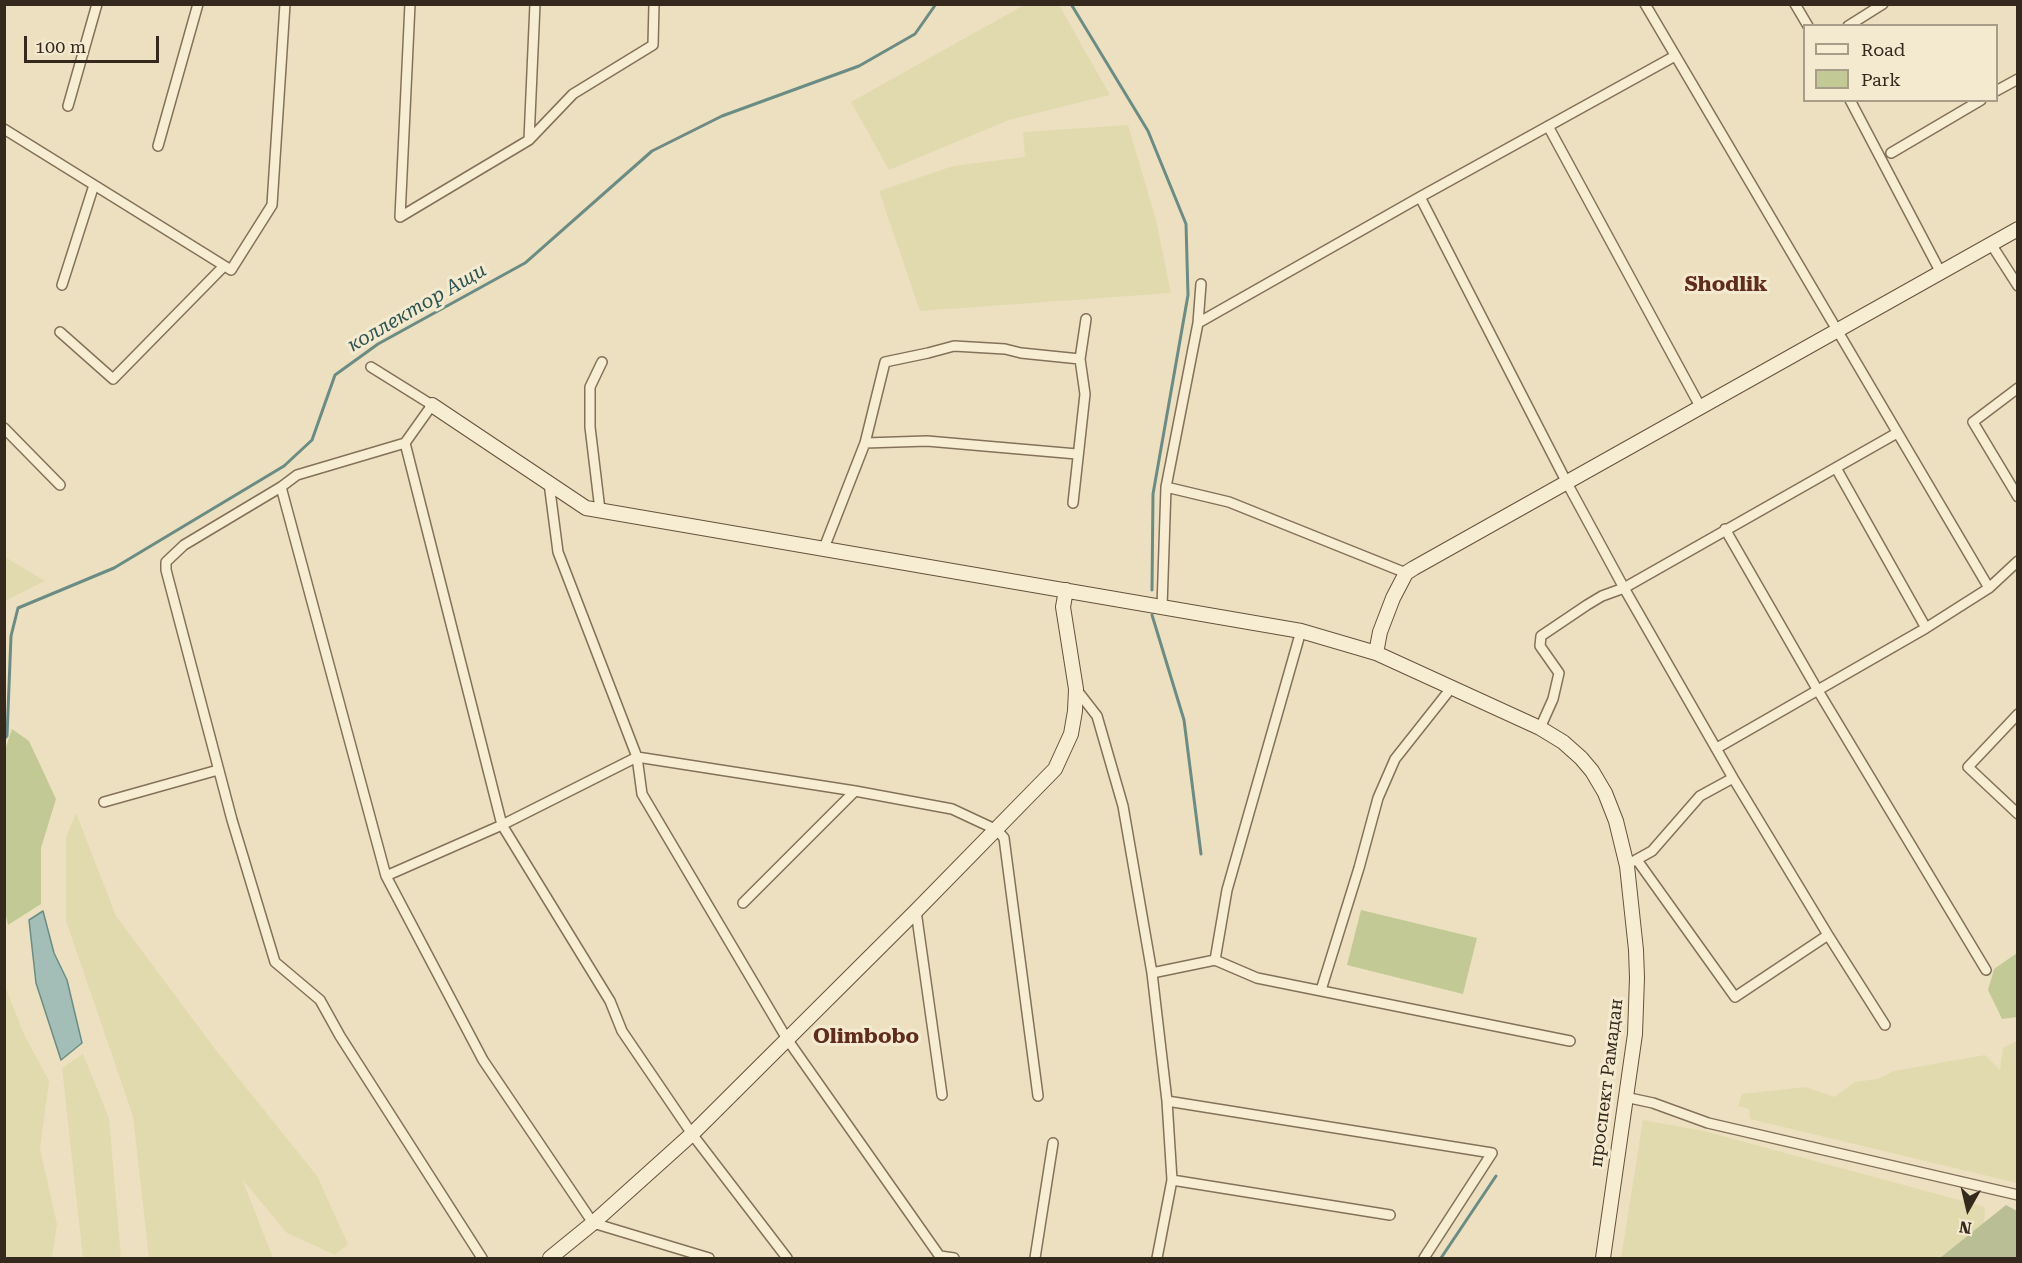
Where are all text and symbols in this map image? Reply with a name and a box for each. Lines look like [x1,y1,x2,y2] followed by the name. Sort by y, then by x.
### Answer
[27,24,162,62] scale bar
[1803,24,1998,102] legend
[35,36,86,57] text: 100 m
[1861,39,1905,60] text: Road
[1861,69,1901,90] text: Park
[343,259,491,357] water label: коллектор Ащи
[1684,272,1768,298] district label: Shodlik
[1586,997,1628,1169] street label: проспект Рамадан
[813,1024,919,1050] district label: Olimbobo
[1938,1179,1998,1239] north arrow
[1958,1217,1973,1238] text: N

